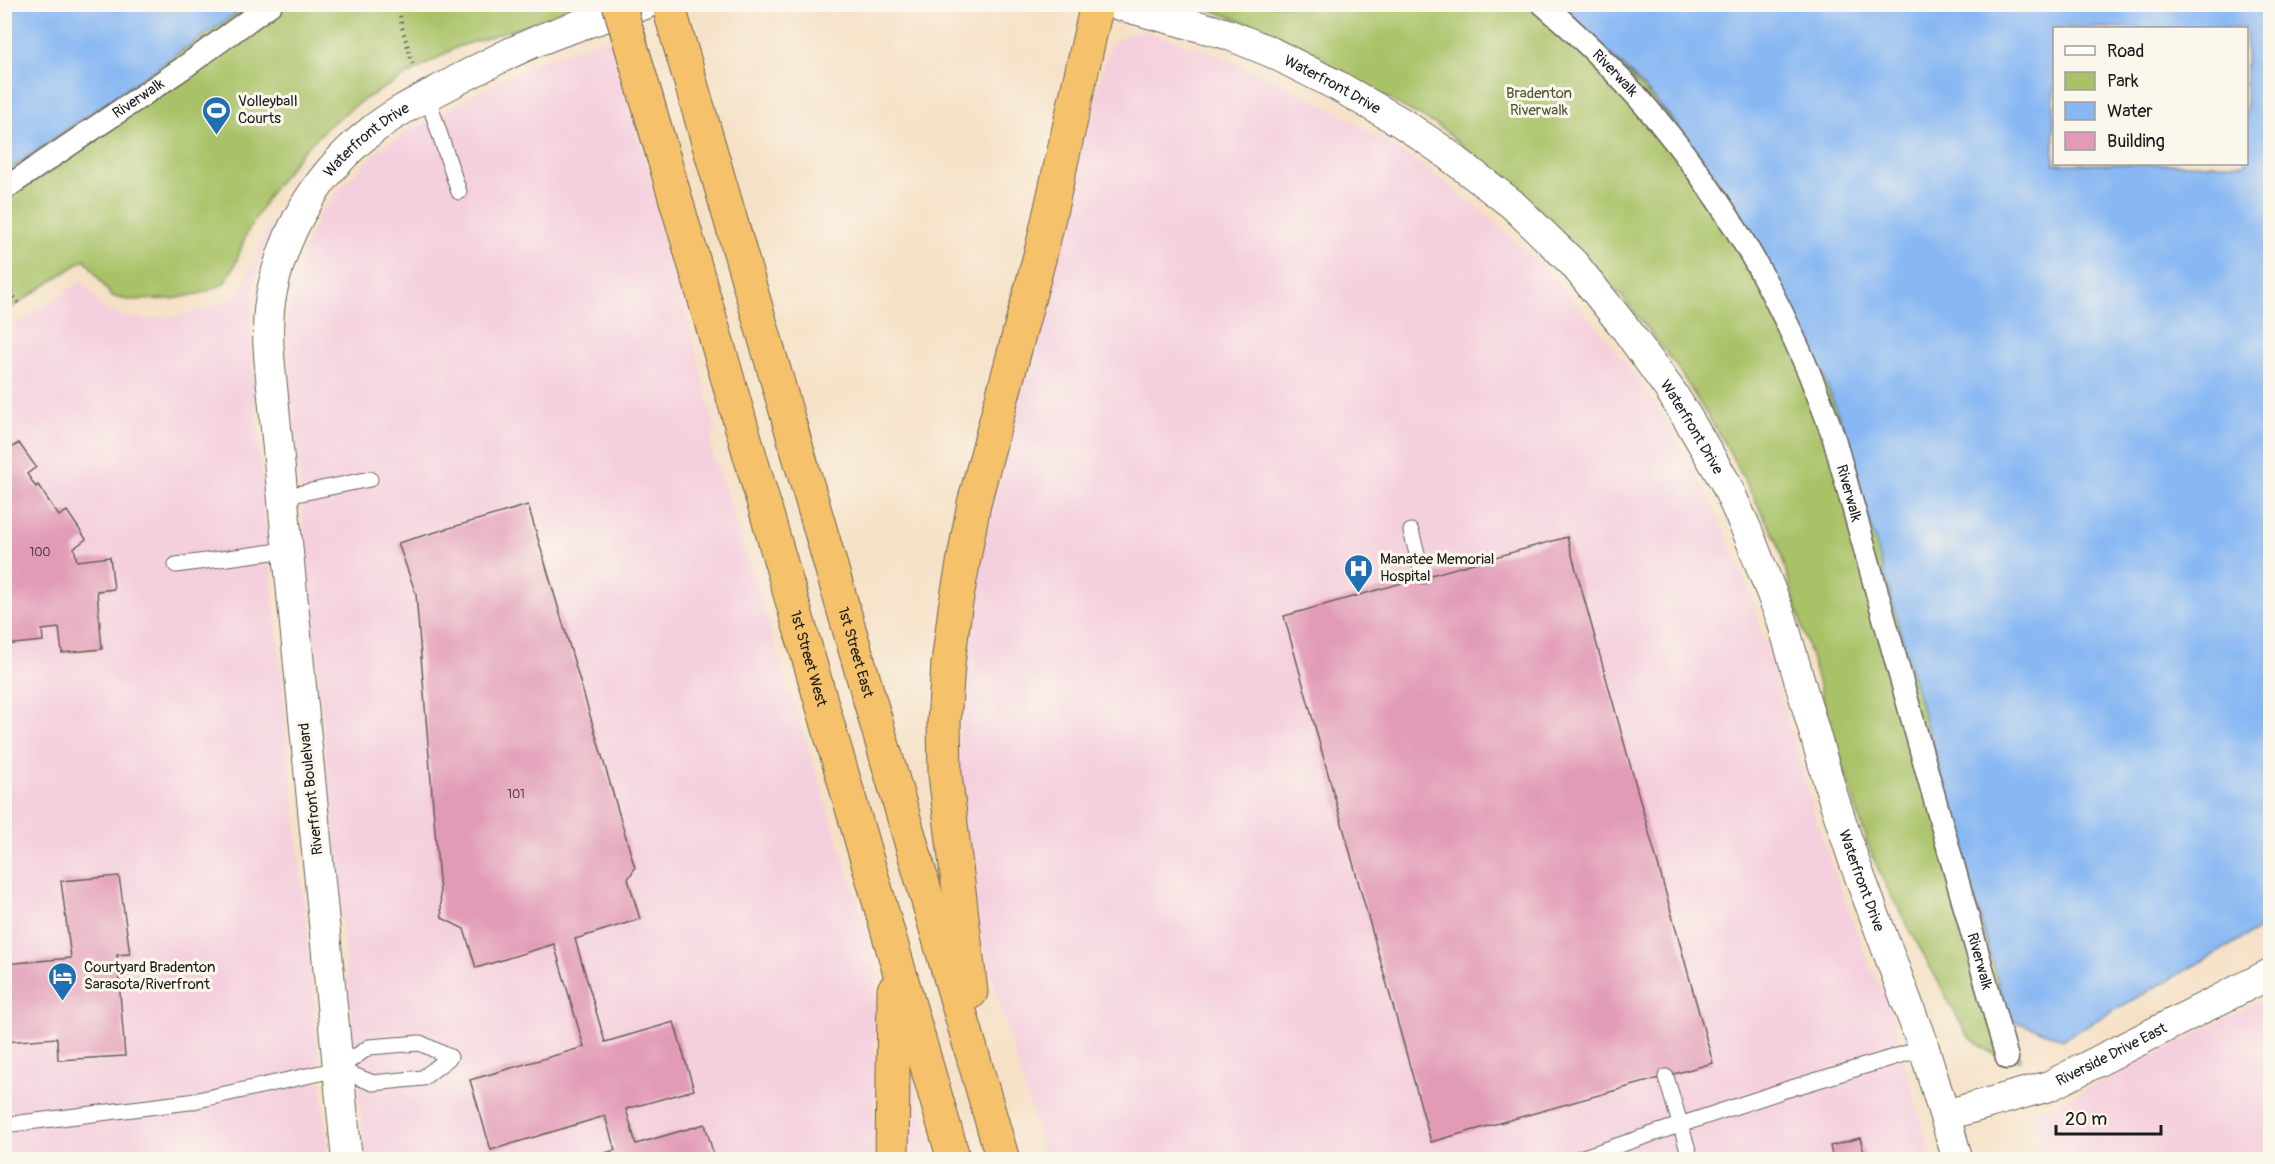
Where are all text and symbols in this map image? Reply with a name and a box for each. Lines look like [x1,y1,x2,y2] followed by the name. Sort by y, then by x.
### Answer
[2053,27,2248,165] legend
[2107,40,2144,63] text: Road
[1588,45,1643,101] street label: Riverwalk
[1281,51,1385,119] street label: Waterfront Drive
[2107,70,2139,93] text: Park
[109,74,168,122] street label: Riverwalk
[1506,84,1572,120] park label: Bradenton Riverwalk
[238,92,297,128] place label: Volleyball Courts
[201,94,233,136] sports icon: Volleyball Courts
[319,98,413,181] street label: Waterfront Drive
[2107,100,2153,123] text: Water
[2107,130,2165,153] text: Building
[1656,376,1728,478] street label: Waterfront Drive
[1832,462,1866,524] street label: Riverwalk
[29,545,51,560] house number: 100
[1380,550,1494,586] place label: Manatee Memorial Hospital
[1343,552,1375,594] hospital icon: Manatee Memorial Hospital
[834,605,878,701] street label: 1st Street East
[786,608,832,710] street label: 1st Street West
[295,722,327,856] street label: Riverfront Boulelvard
[507,787,525,802] house number: 101
[1835,827,1889,935] street label: Waterfront Drive
[1963,931,1997,993] street label: Riverwalk
[84,958,216,994] place label: Courtyard Bradenton Sarasota/Riverfront
[47,960,79,1002] hotel icon: Courtyard Bradenton Sarasota/Riverfront
[2053,1018,2171,1090] street label: Riverside Drive East
[2056,1098,2161,1136] scale bar
[2065,1108,2107,1131] text: 20 m

